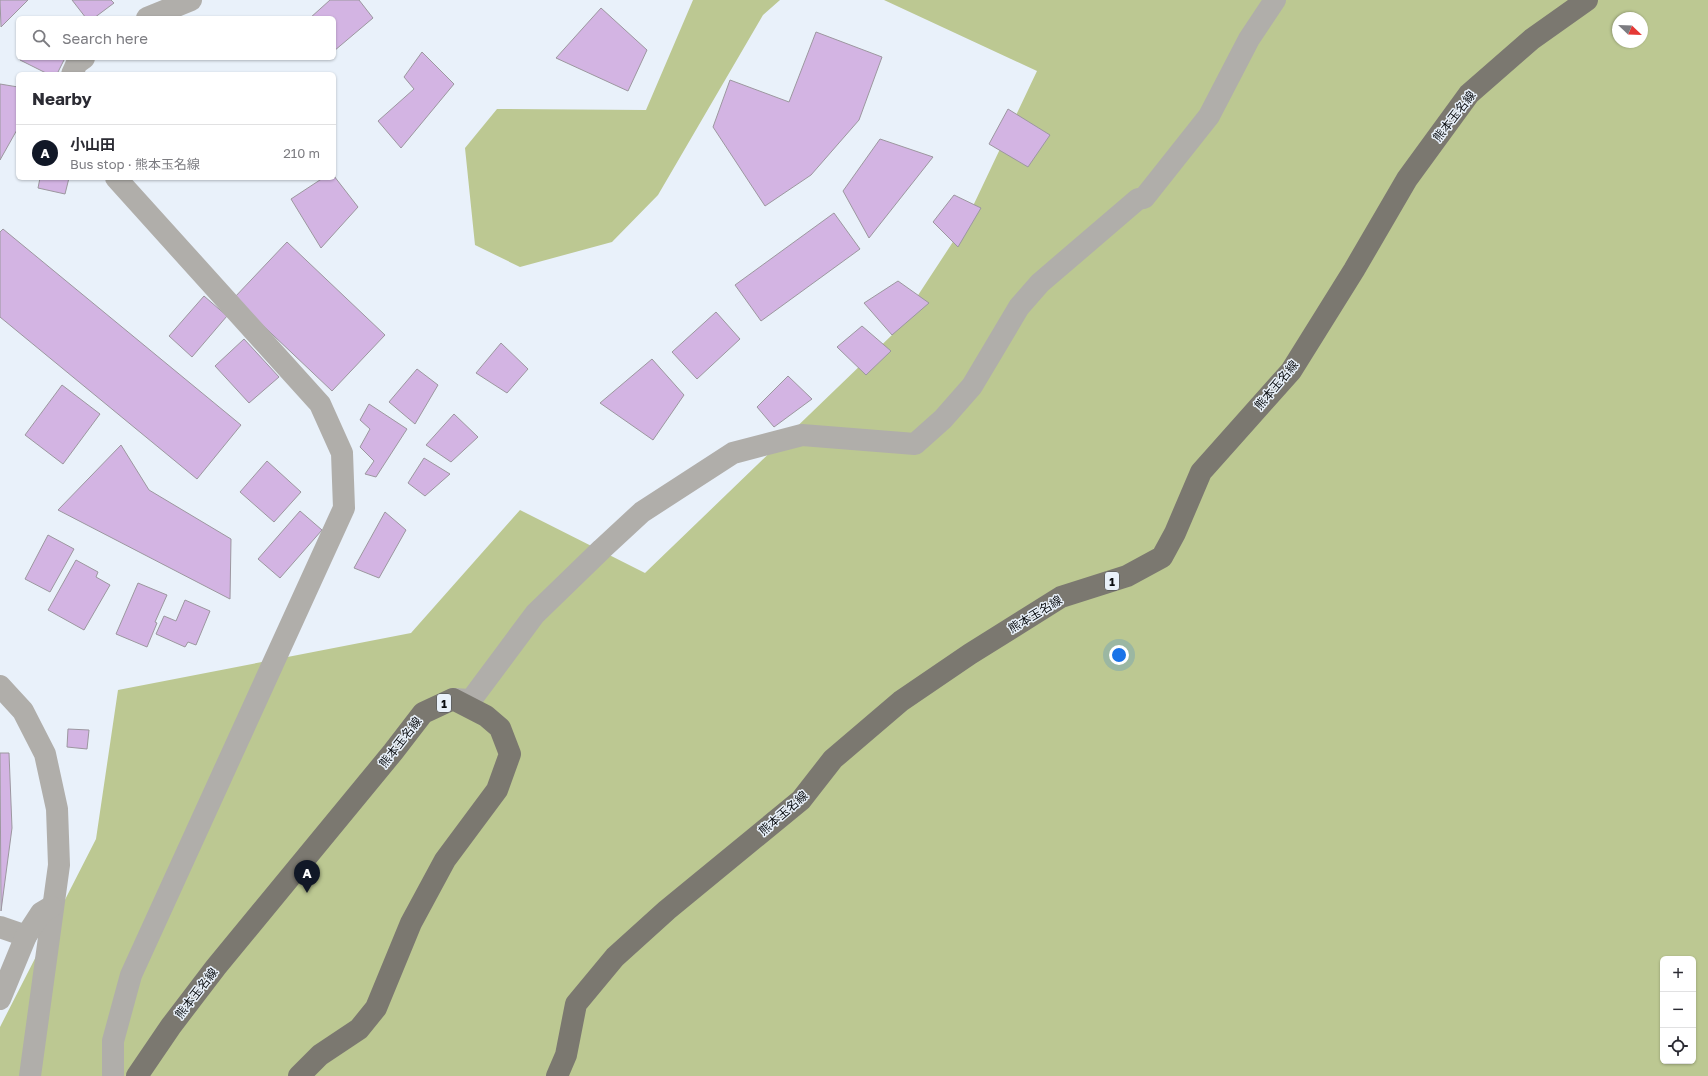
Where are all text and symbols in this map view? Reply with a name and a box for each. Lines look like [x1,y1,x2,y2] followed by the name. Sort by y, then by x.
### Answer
[1612,12,1648,48] north arrow
[16,16,336,60] search box
[30,27,52,49] icon: search
[62,29,148,47] text: Search here
[32,88,92,109] text: Nearby
[1430,88,1478,144] street label: 熊本玉名線
[70,135,115,153] text: 小山田
[40,145,50,161] text: A
[283,145,320,161] text: 210 m
[70,156,200,172] text: Bus stop · 熊本玉名線
[1251,357,1301,413] street label: 熊本玉名線
[1105,572,1119,590] road number: 1
[1005,592,1065,636] street label: 熊本玉名線
[1109,645,1129,665] your location
[437,694,451,712] road number: 1
[376,714,424,770] street label: 熊本玉名線
[755,788,811,838] street label: 熊本玉名線
[294,860,320,893] pin: A
[1660,956,1696,1064] map controls
[1660,956,1696,992] button: +
[172,965,220,1021] street label: 熊本玉名線
[1660,992,1696,1028] button: −
[1660,1028,1696,1064] button: locate

